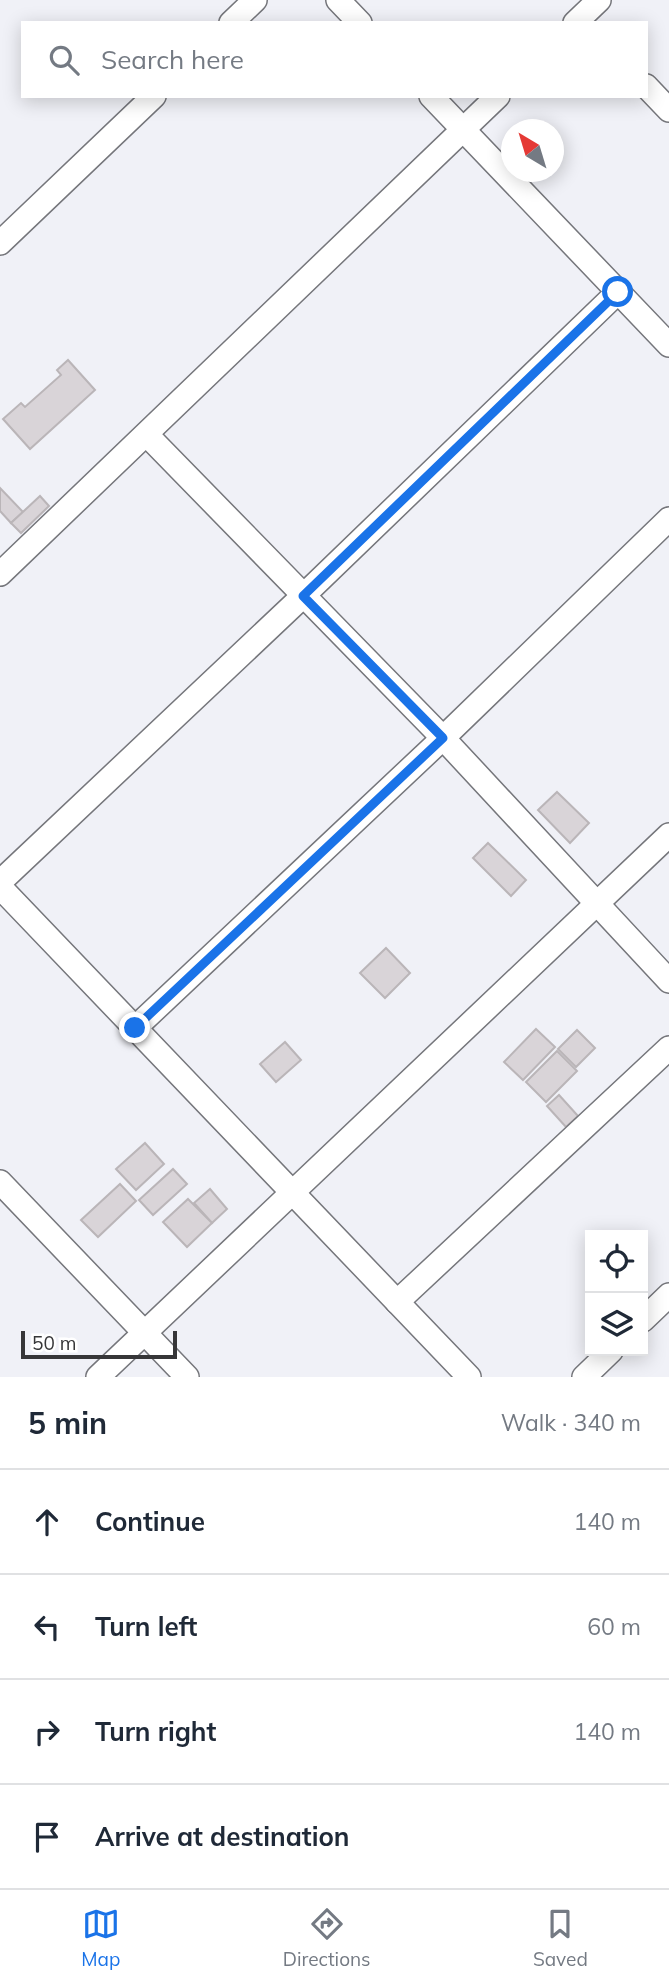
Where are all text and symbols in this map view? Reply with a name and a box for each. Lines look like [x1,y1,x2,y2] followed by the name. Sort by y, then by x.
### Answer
[21,21,648,98] search box
[45,41,83,79] icon: search
[101,43,244,76] text: Search here
[501,119,564,182] north arrow
[602,276,633,307] route start
[119,1012,150,1043] route end
[585,1230,648,1356] map controls
[585,1230,648,1293] button: locate
[585,1293,648,1356] button: layers
[21,1328,177,1360] scale bar
[32,1331,76,1355] text: 50 m
[28,1404,107,1442] text: 5 min
[501,1408,641,1437] text: Walk · 340 m
[28,1503,66,1541] icon: ahead
[95,1505,205,1538] text: Continue
[573,1507,641,1536] text: 140 m
[28,1608,66,1646] icon: left
[95,1610,197,1643] text: Turn left
[587,1612,641,1641] text: 60 m
[28,1713,66,1751] icon: right
[95,1715,216,1748] text: Turn right
[573,1717,641,1746] text: 140 m
[28,1818,66,1856] icon: arrive
[95,1820,350,1853] text: Arrive at destination
[81,1905,120,1971] tab: Map
[283,1905,371,1971] tab: Directions
[533,1905,588,1971] tab: Saved

